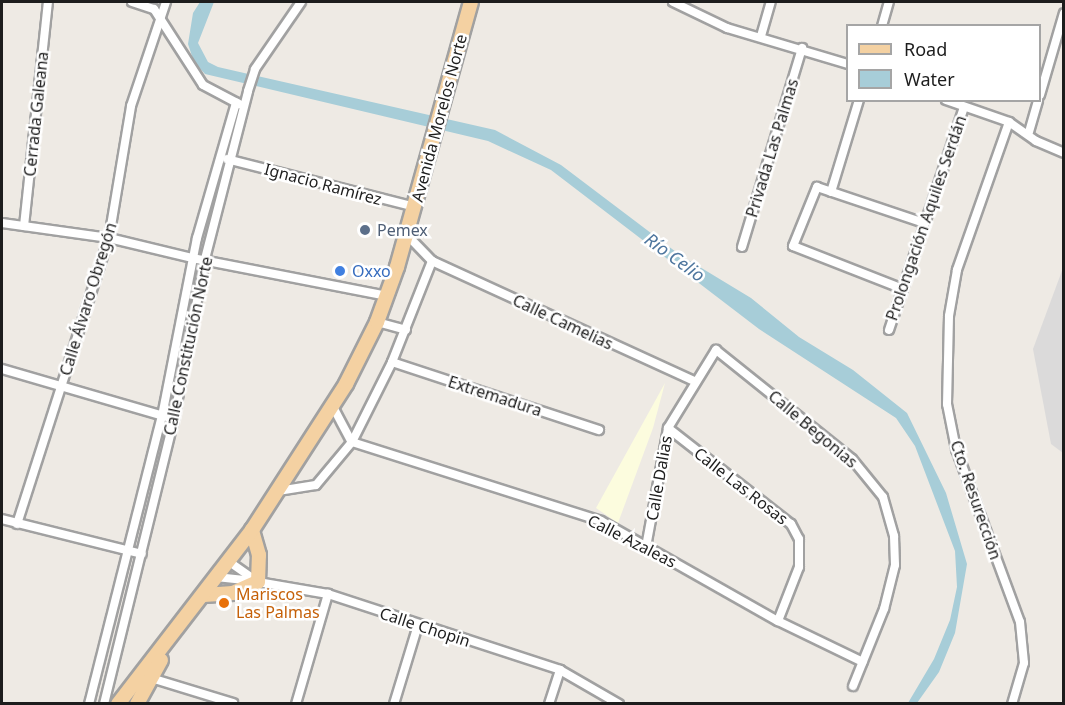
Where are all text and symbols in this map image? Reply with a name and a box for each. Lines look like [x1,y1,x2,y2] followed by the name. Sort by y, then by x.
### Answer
[846,24,1041,102] legend
[407,32,471,204] street label: Avenida Morelos Norte
[904,37,947,61] text: Road
[20,51,52,177] street label: Cerrada Galeana
[904,67,955,91] text: Water
[742,76,802,220] street label: Privada Las Palmas
[882,113,970,323] street label: Prolongación Aquiles Serdán
[262,159,384,209] street label: Ignacio Ramírez
[56,220,120,378] street label: Calle Álvaro Obregón
[377,220,428,240] place label: Pemex
[358,223,372,237] marker: Pemex
[641,228,709,286] water label: Río Celio
[160,255,216,437] street label: Calle Constitución Norte
[352,261,391,281] place label: Oxxo
[333,264,347,278] marker: Oxxo
[510,290,616,354] street label: Calle Camelias
[446,372,544,420] street label: Extremadura
[765,386,861,472] street label: Calle Begonias
[642,434,676,522] street label: Calle Dalias
[947,438,1005,562] street label: Cto. Resurección
[690,443,792,529] street label: Calle Las Rosas
[584,510,680,572] street label: Calle Azaleas
[236,584,320,622] place label: Mariscos Las Palmas
[217,596,231,610] marker: Mariscos Las Palmas
[377,603,473,651] street label: Calle Chopin

